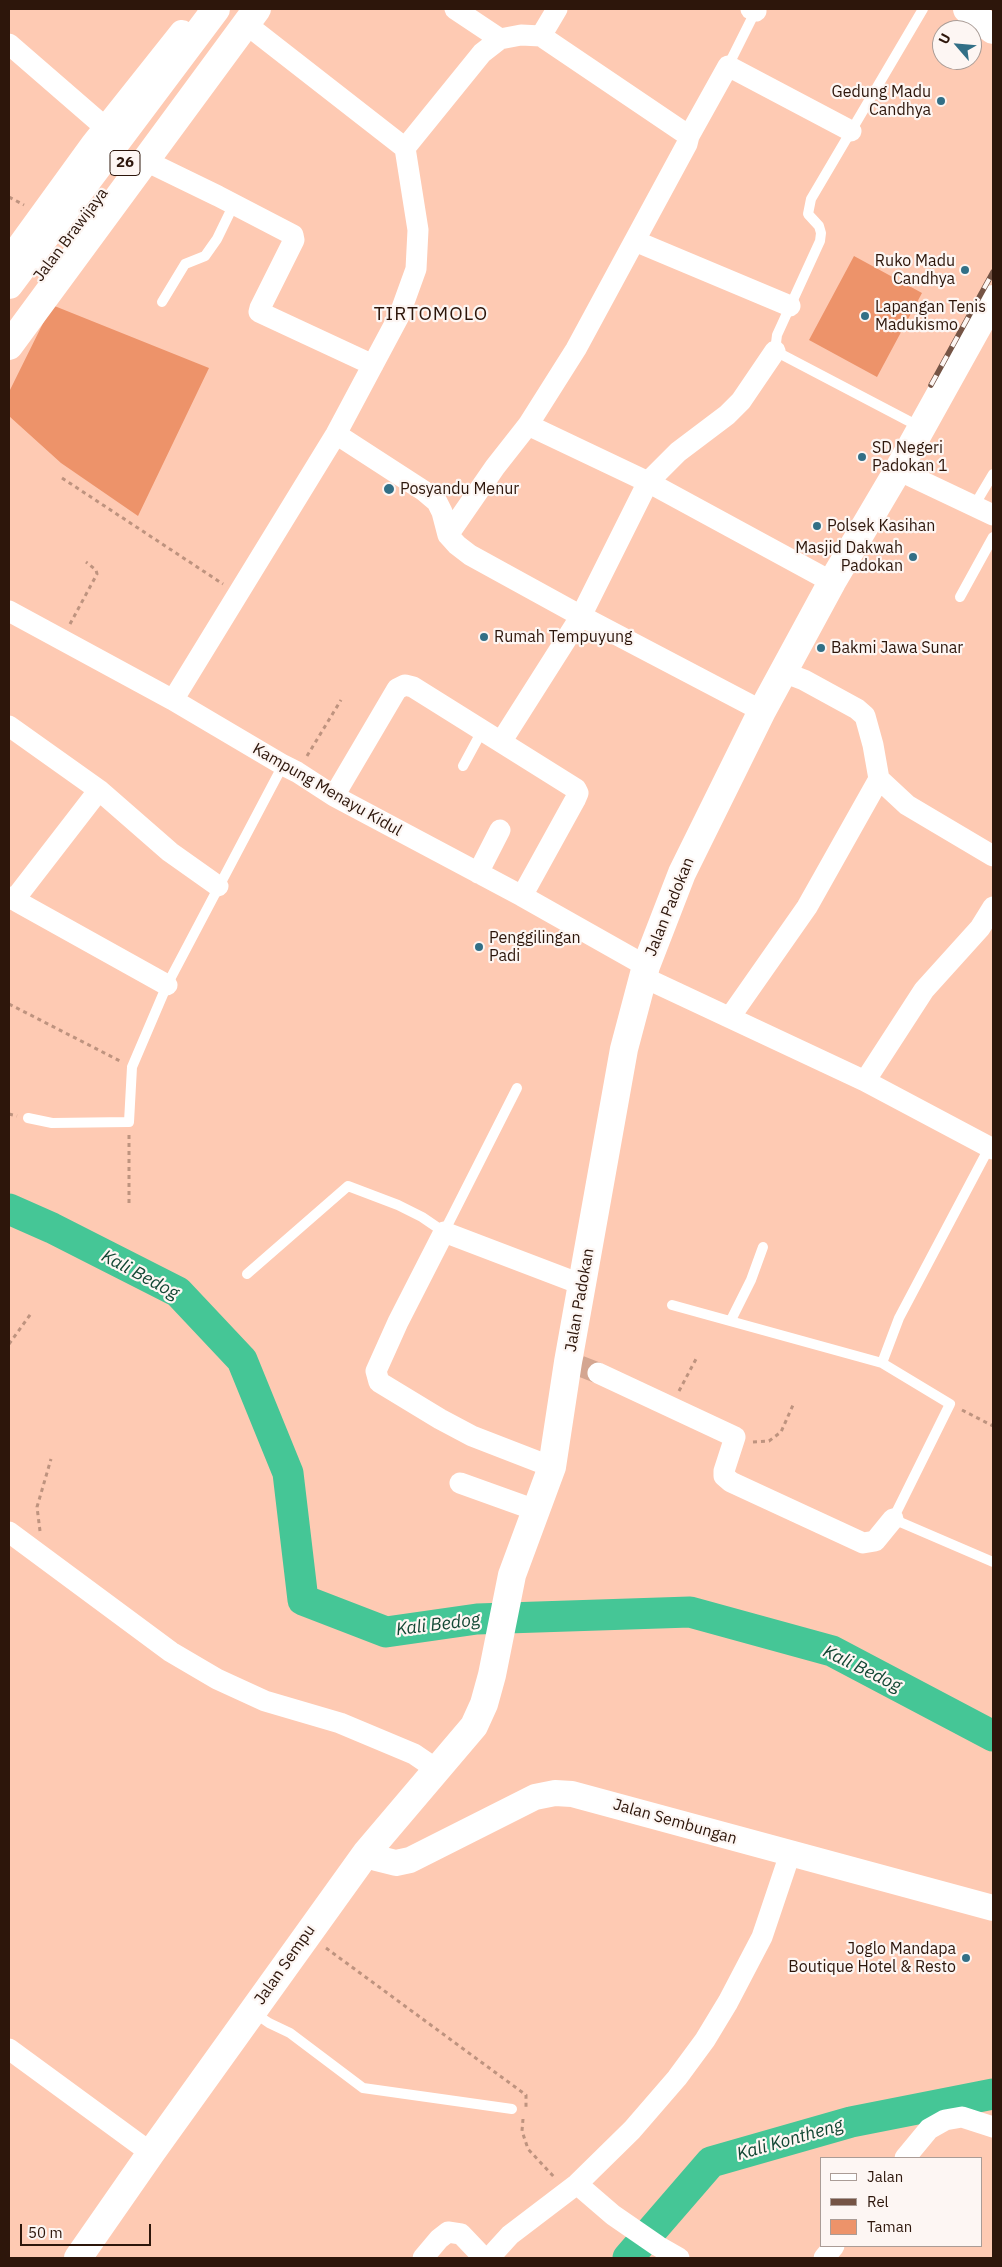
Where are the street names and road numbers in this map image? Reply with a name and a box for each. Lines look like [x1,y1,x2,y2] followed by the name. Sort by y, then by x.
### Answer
[110,150,140,176] road number: 26
[30,184,112,286] street label: Jalan Brawijaya
[249,739,405,841] street label: Kampung Menayu Kidul
[641,855,699,959] street label: Jalan Padokan
[561,1247,599,1353] street label: Jalan Padokan
[611,1795,739,1849] street label: Jalan Sembungan
[250,1921,320,2009] street label: Jalan Sempu

